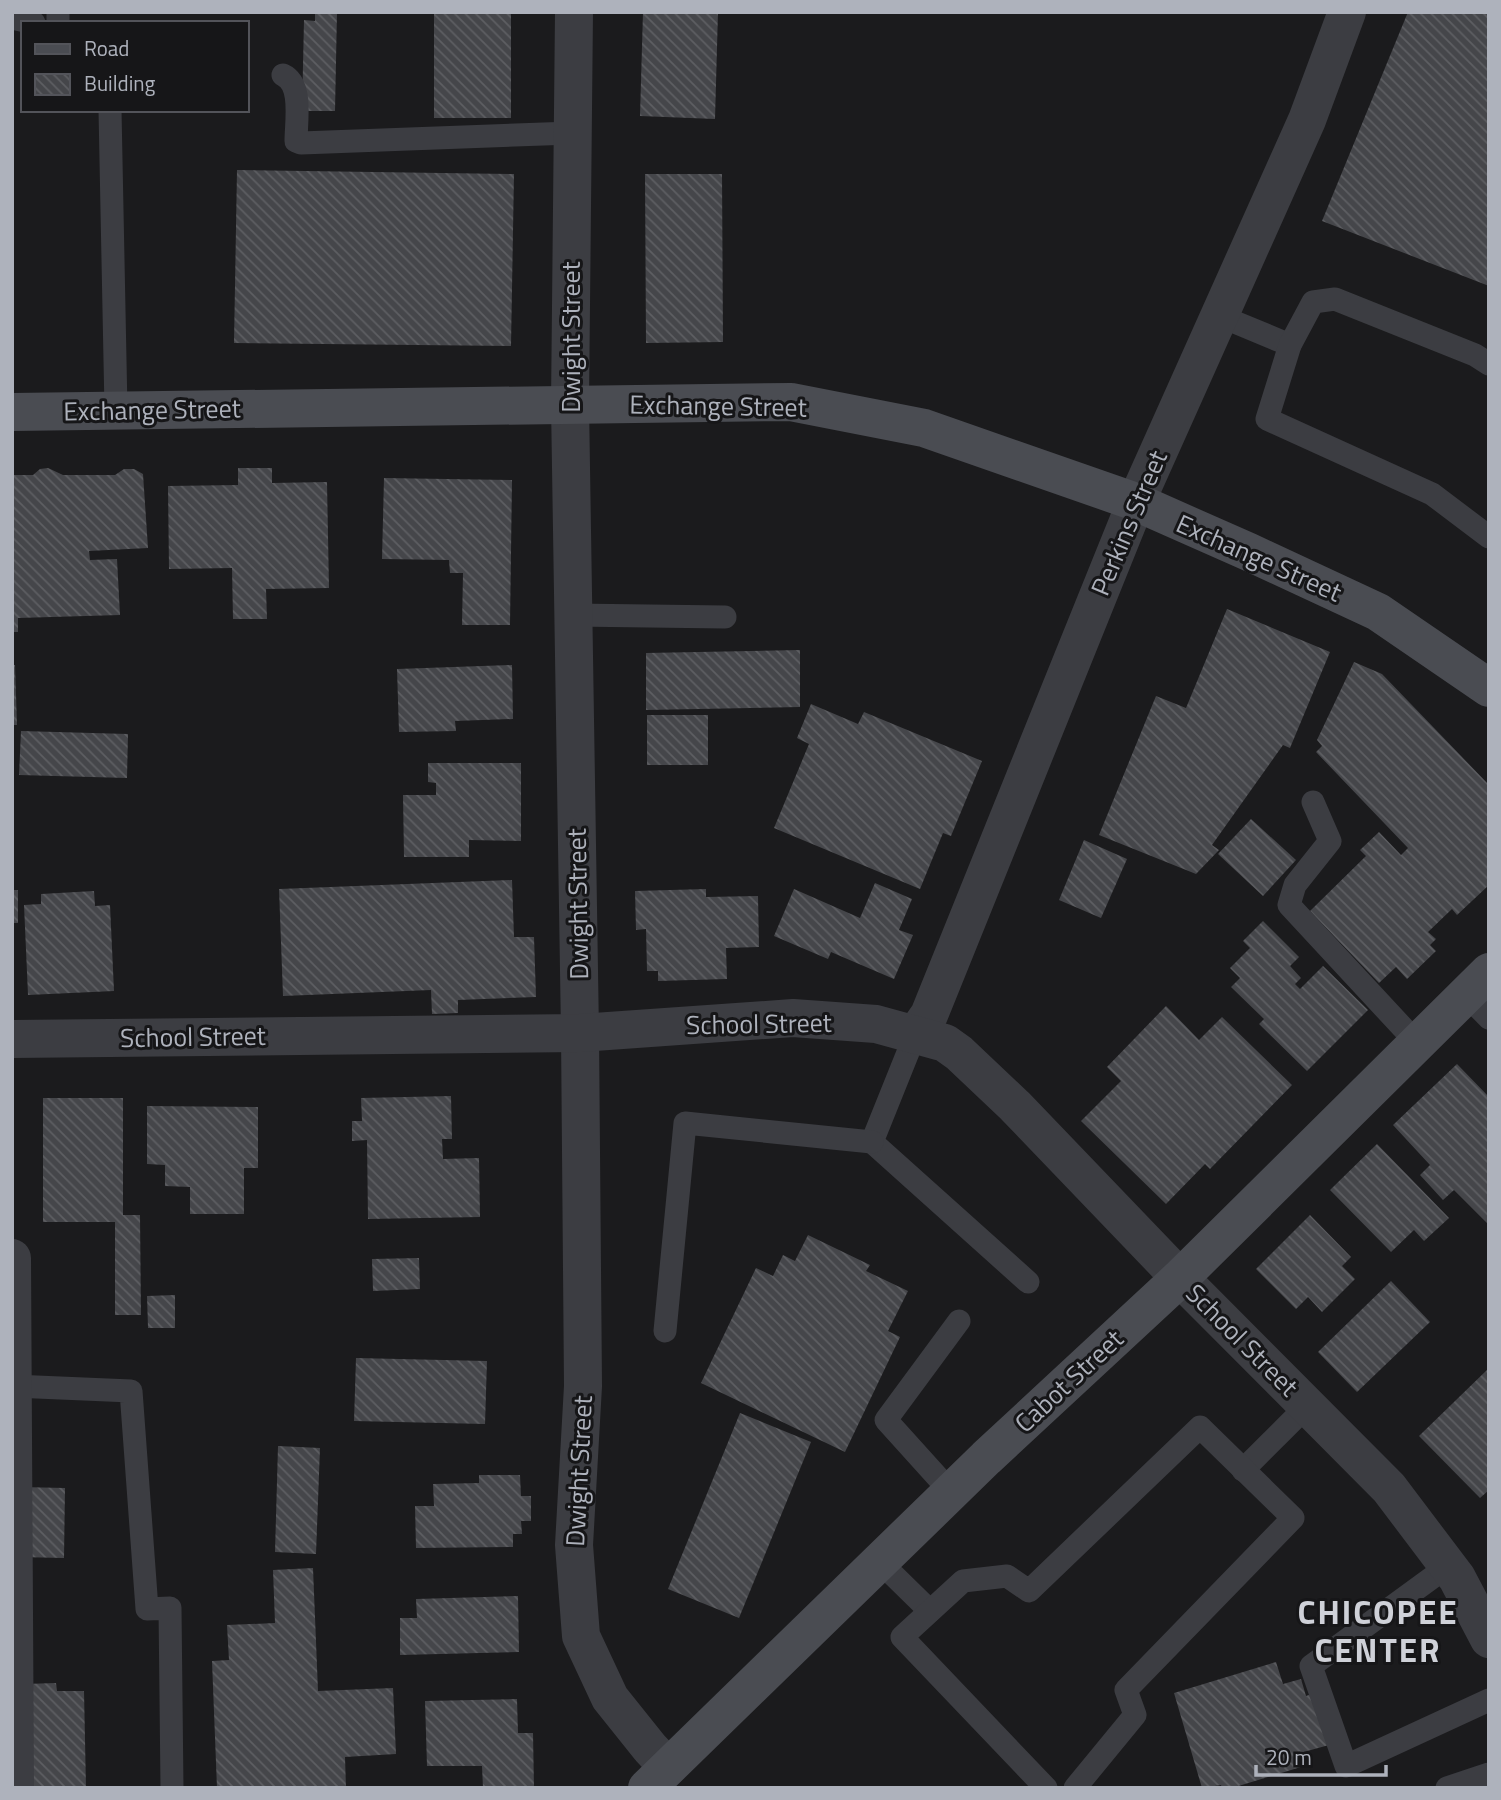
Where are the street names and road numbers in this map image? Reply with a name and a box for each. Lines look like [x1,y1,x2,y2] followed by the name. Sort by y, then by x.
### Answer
[551,261,590,413] street label: Dwight Street
[629,384,807,427] street label: Exchange Street
[63,388,241,431] street label: Exchange Street
[1080,444,1177,601] street label: Perkins Street
[1170,504,1348,611] street label: Exchange Street
[557,828,598,980] street label: Dwight Street
[686,1003,832,1044] street label: School Street
[120,1016,266,1057] street label: School Street
[1177,1274,1308,1405] street label: School Street
[1005,1320,1132,1441] street label: Cabot Street
[555,1394,602,1548] street label: Dwight Street

